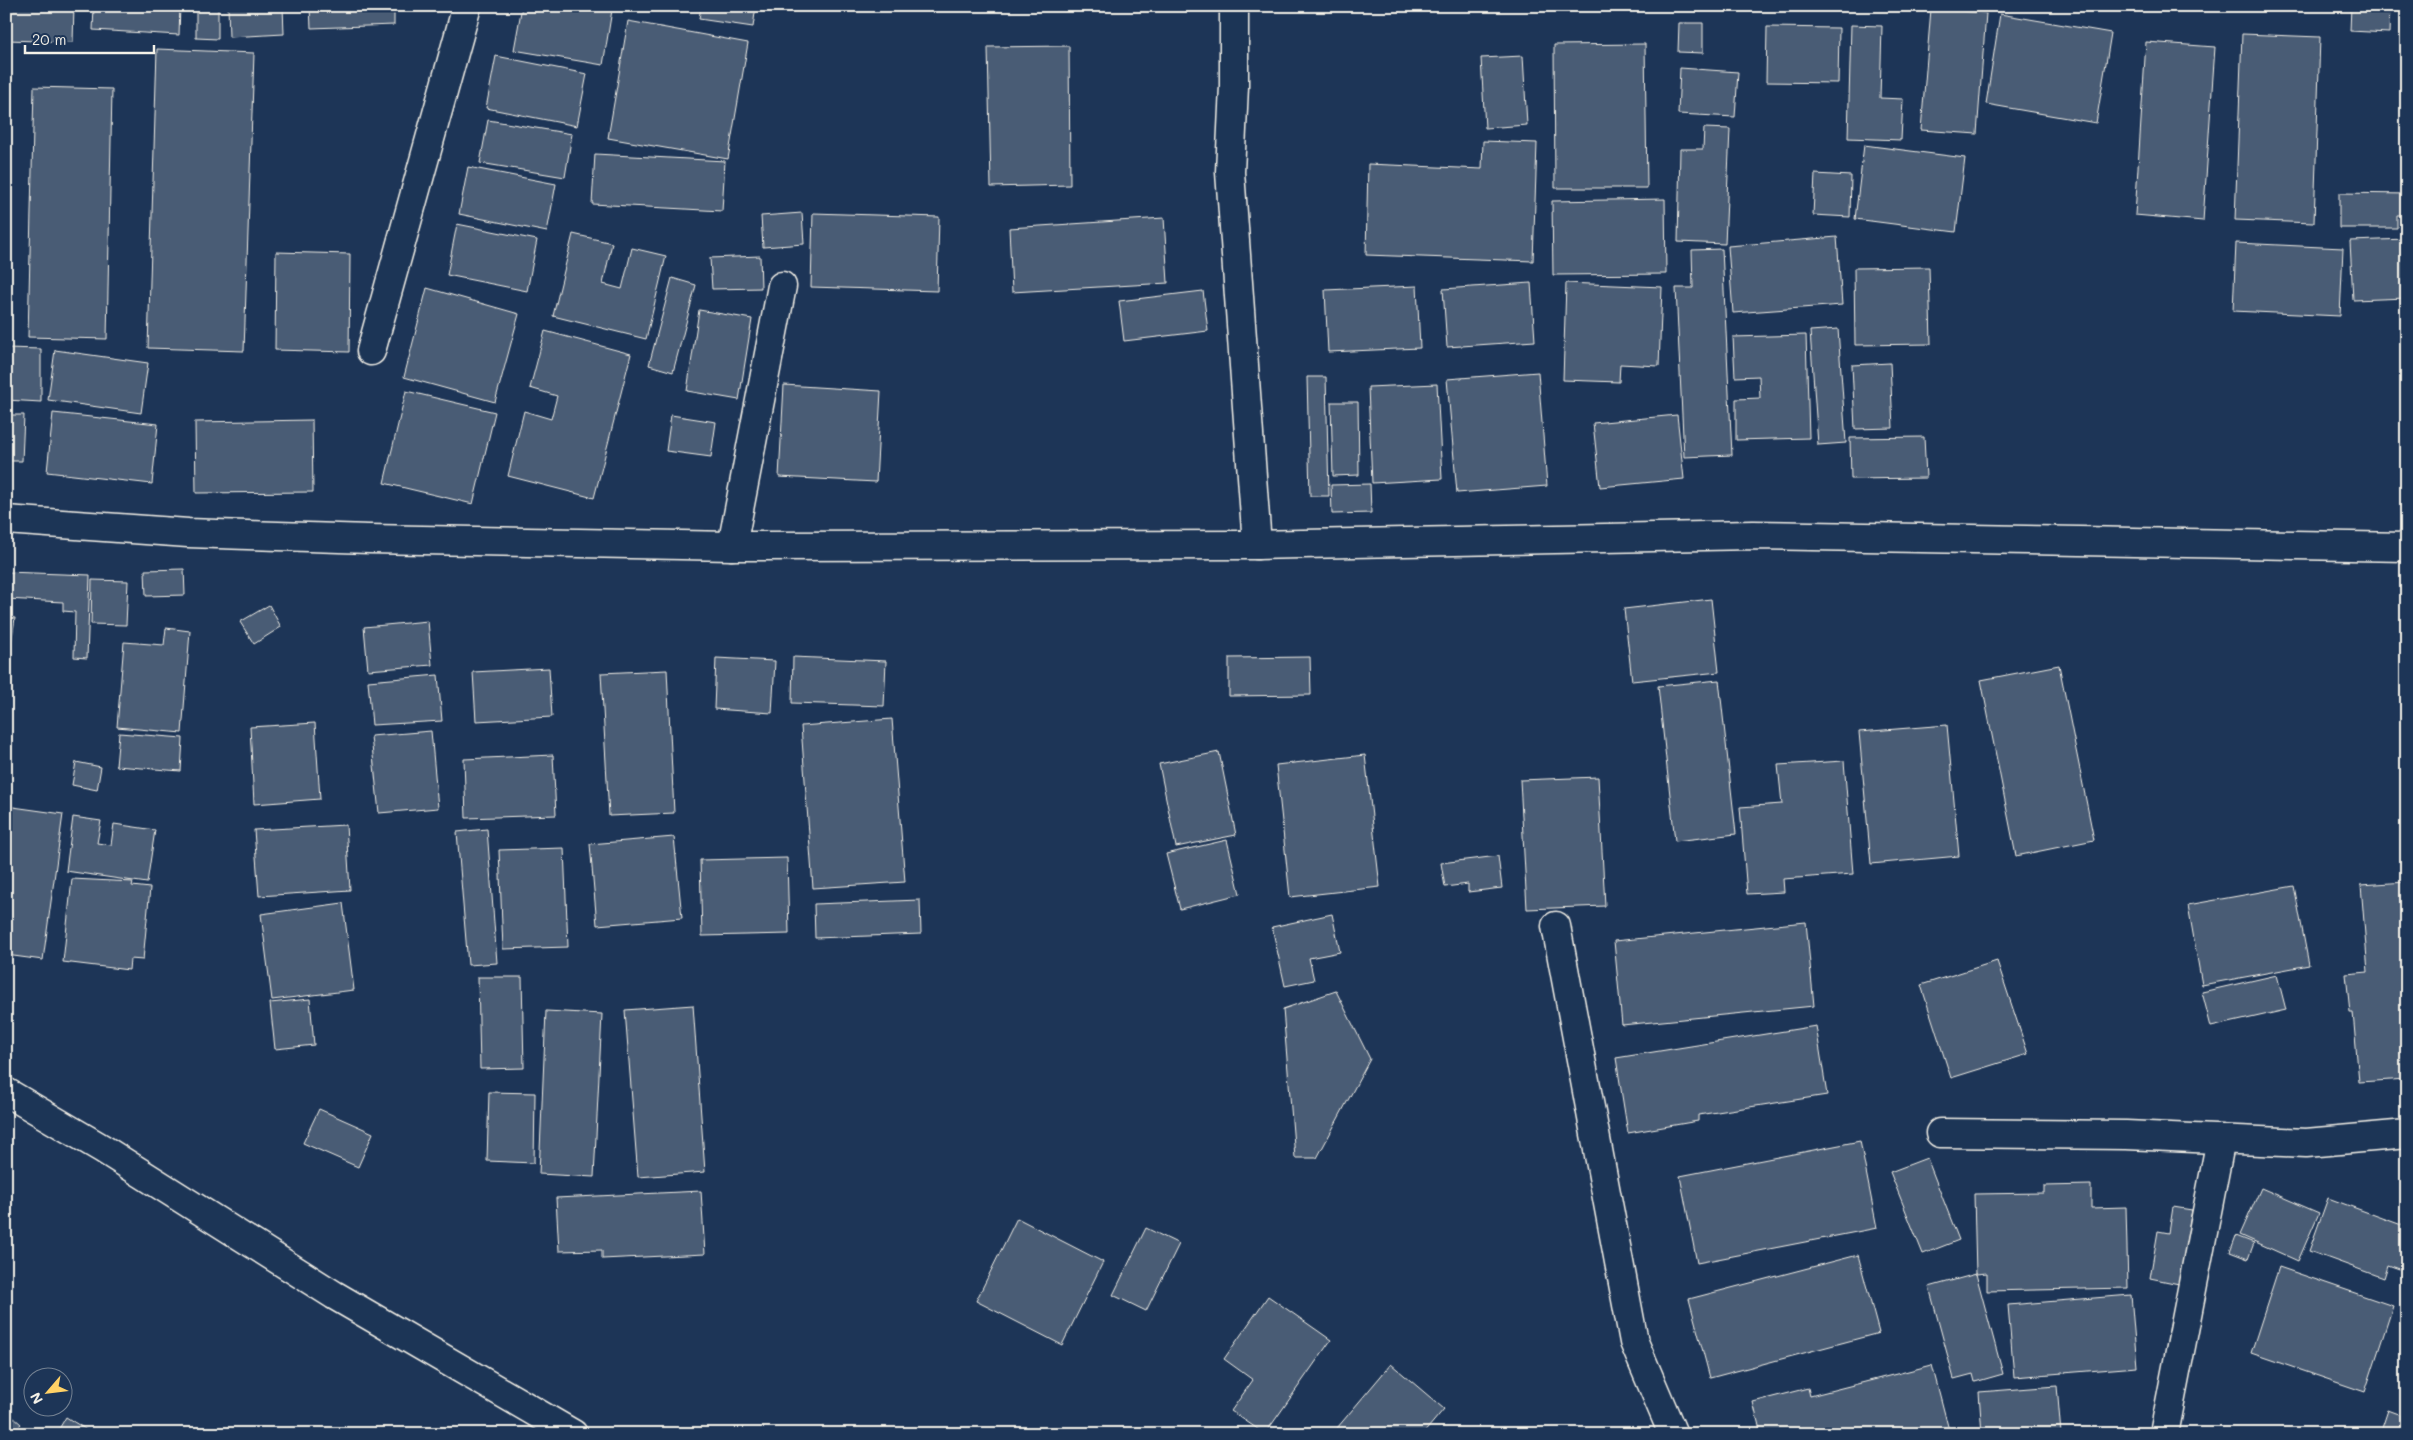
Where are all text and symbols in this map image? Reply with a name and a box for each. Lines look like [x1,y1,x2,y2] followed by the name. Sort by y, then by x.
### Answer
[25,22,154,54] scale bar
[32,29,66,49] text: 20 m
[22,1368,72,1418] north arrow
[25,1389,47,1407] text: N

